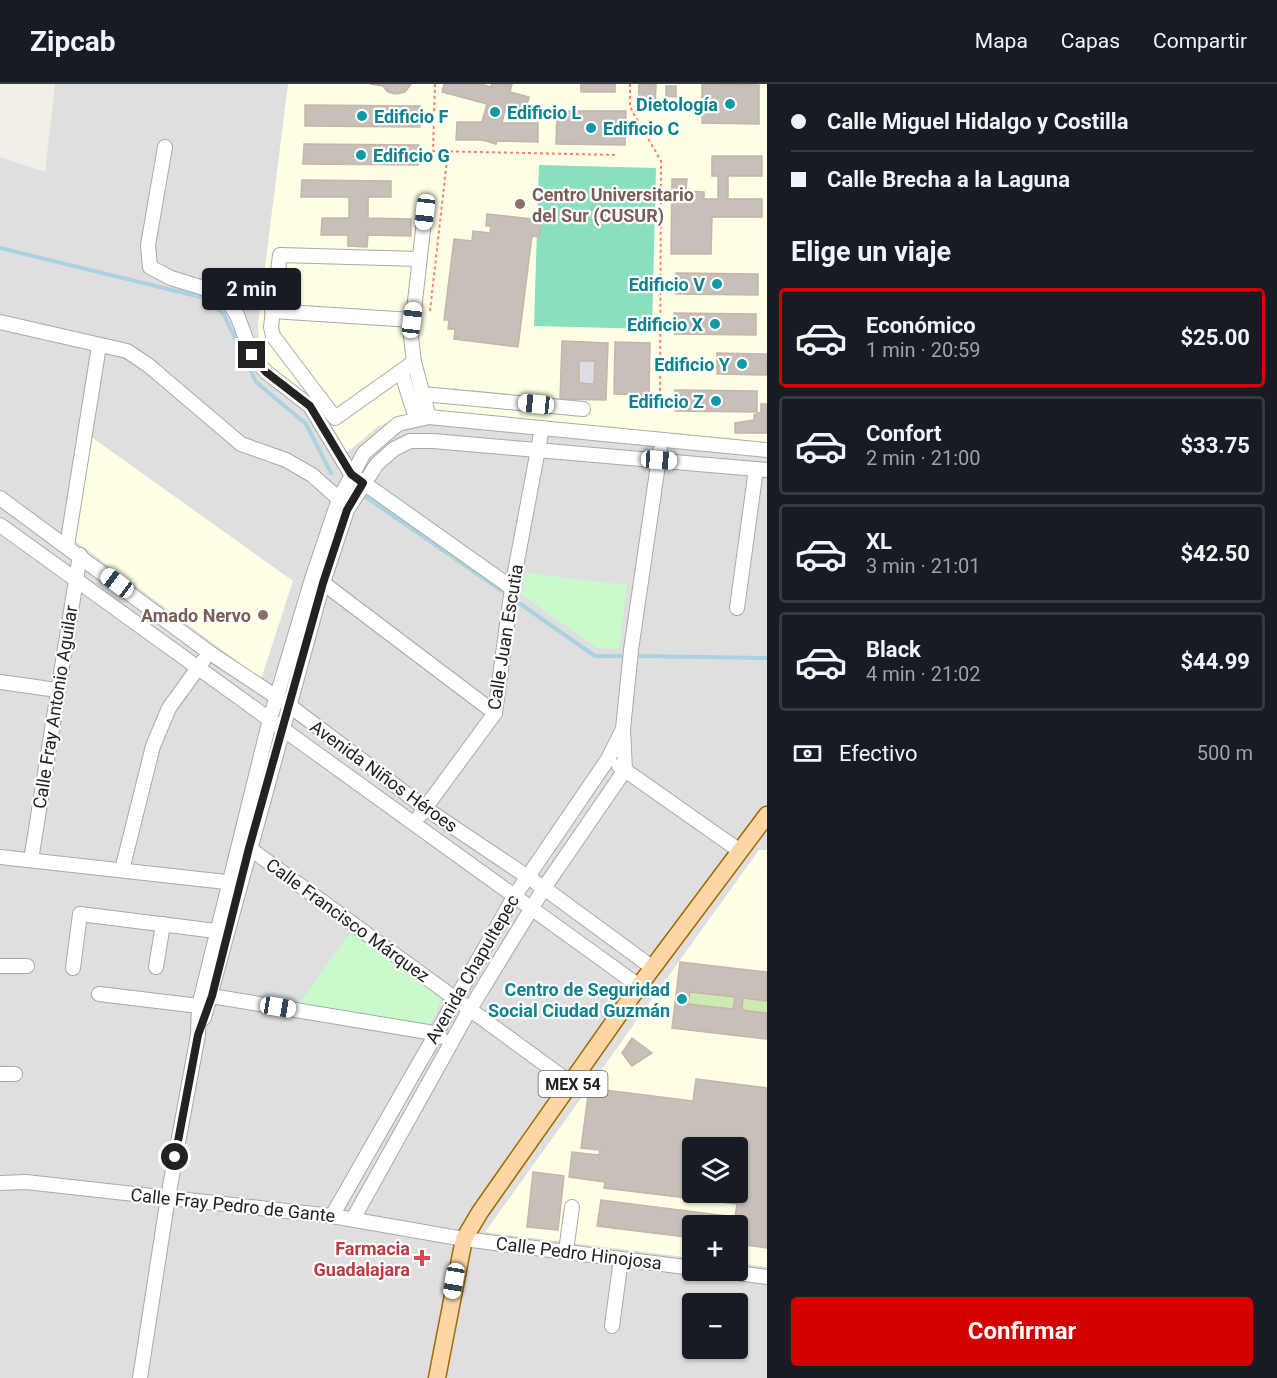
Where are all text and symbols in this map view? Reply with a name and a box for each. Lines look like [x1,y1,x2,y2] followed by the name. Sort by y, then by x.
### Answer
[30,25,115,58] text: Zipcab
[975,29,1028,53] text: Mapa
[1061,29,1120,53] text: Capas
[1153,29,1247,53] text: Compartir
[636,94,718,115] place label: Dietología
[723,97,737,111] marker: Dietología
[507,102,582,123] place label: Edificio L
[488,105,502,119] marker: Edificio L
[374,106,449,127] place label: Edificio F
[355,109,369,123] marker: Edificio F
[827,109,1128,134] text: Calle Miguel Hidalgo y Costilla
[603,118,680,139] place label: Edificio C
[584,121,598,135] marker: Edificio C
[373,145,450,166] place label: Edificio G
[354,148,368,162] marker: Edificio G
[827,167,1070,192] text: Calle Brecha a la Laguna
[532,184,694,227] place label: Centro Universitario del Sur (CUSUR)
[414,193,436,231] car
[513,197,527,211] marker: Centro Universitario del Sur (CUSUR)
[791,236,951,268] text: Elige un viaje
[202,268,302,310] callout: 2 min
[629,274,705,295] place label: Edificio V
[226,277,277,301] text: 2 min
[710,277,724,291] marker: Edificio V
[401,301,423,339] car
[794,311,848,365] icon: car
[866,313,976,338] text: Económico
[627,314,704,335] place label: Edificio X
[708,317,722,331] marker: Edificio X
[1181,325,1250,350] text: $25.00
[866,338,981,362] text: 1 min · 20:59
[238,341,265,368] route end
[654,354,731,375] place label: Edificio Y
[735,357,749,371] marker: Edificio Y
[628,391,704,412] place label: Edificio Z
[517,393,555,415] car
[709,394,723,408] marker: Edificio Z
[794,419,848,473] icon: car
[866,421,941,446] text: Confort
[1181,433,1250,458] text: $33.75
[866,446,981,470] text: 2 min · 21:00
[640,450,678,470] car
[794,527,848,581] icon: car
[866,529,892,554] text: XL
[1181,541,1250,566] text: $42.50
[866,554,981,578] text: 3 min · 21:01
[483,563,527,711] street label: Calle Juan Escutia
[97,565,137,601] car
[29,604,81,810] street label: Calle Fray Antonio Aguilar
[141,605,251,626] place label: Amado Nervo
[256,608,270,622] marker: Amado Nervo
[794,635,848,689] icon: car
[866,637,921,662] text: Black
[1181,649,1250,674] text: $44.99
[866,662,981,686] text: 4 min · 21:02
[306,716,462,836] street label: Avenida Niños Héroes
[791,737,824,770] icon: cash
[839,741,917,766] text: Efectivo
[1197,741,1253,765] text: 500 m
[262,854,434,986] street label: Calle Francisco Márquez
[421,891,523,1047] street label: Avenida Chapultepec
[488,979,670,1021] place label: Centro de Seguridad Social Ciudad Guzmán
[675,992,689,1006] marker: Centro de Seguridad Social Ciudad Guzmán
[259,995,297,1019] car
[538,1071,608,1097] road number: MEX 54
[682,1137,748,1359] map controls
[682,1137,748,1203] button: layers
[161,1143,188,1170] route start
[130,1184,336,1226] street label: Calle Fray Pedro de Gante
[682,1215,748,1281] button: +
[495,1232,663,1274] street label: Calle Pedro Hinojosa
[314,1238,410,1280] place label: Farmacia Guadalajara
[415,1251,429,1265] marker: Farmacia Guadalajara
[442,1262,466,1300] car
[682,1293,748,1359] button: −
[791,1297,1253,1366] button: Confirmar

